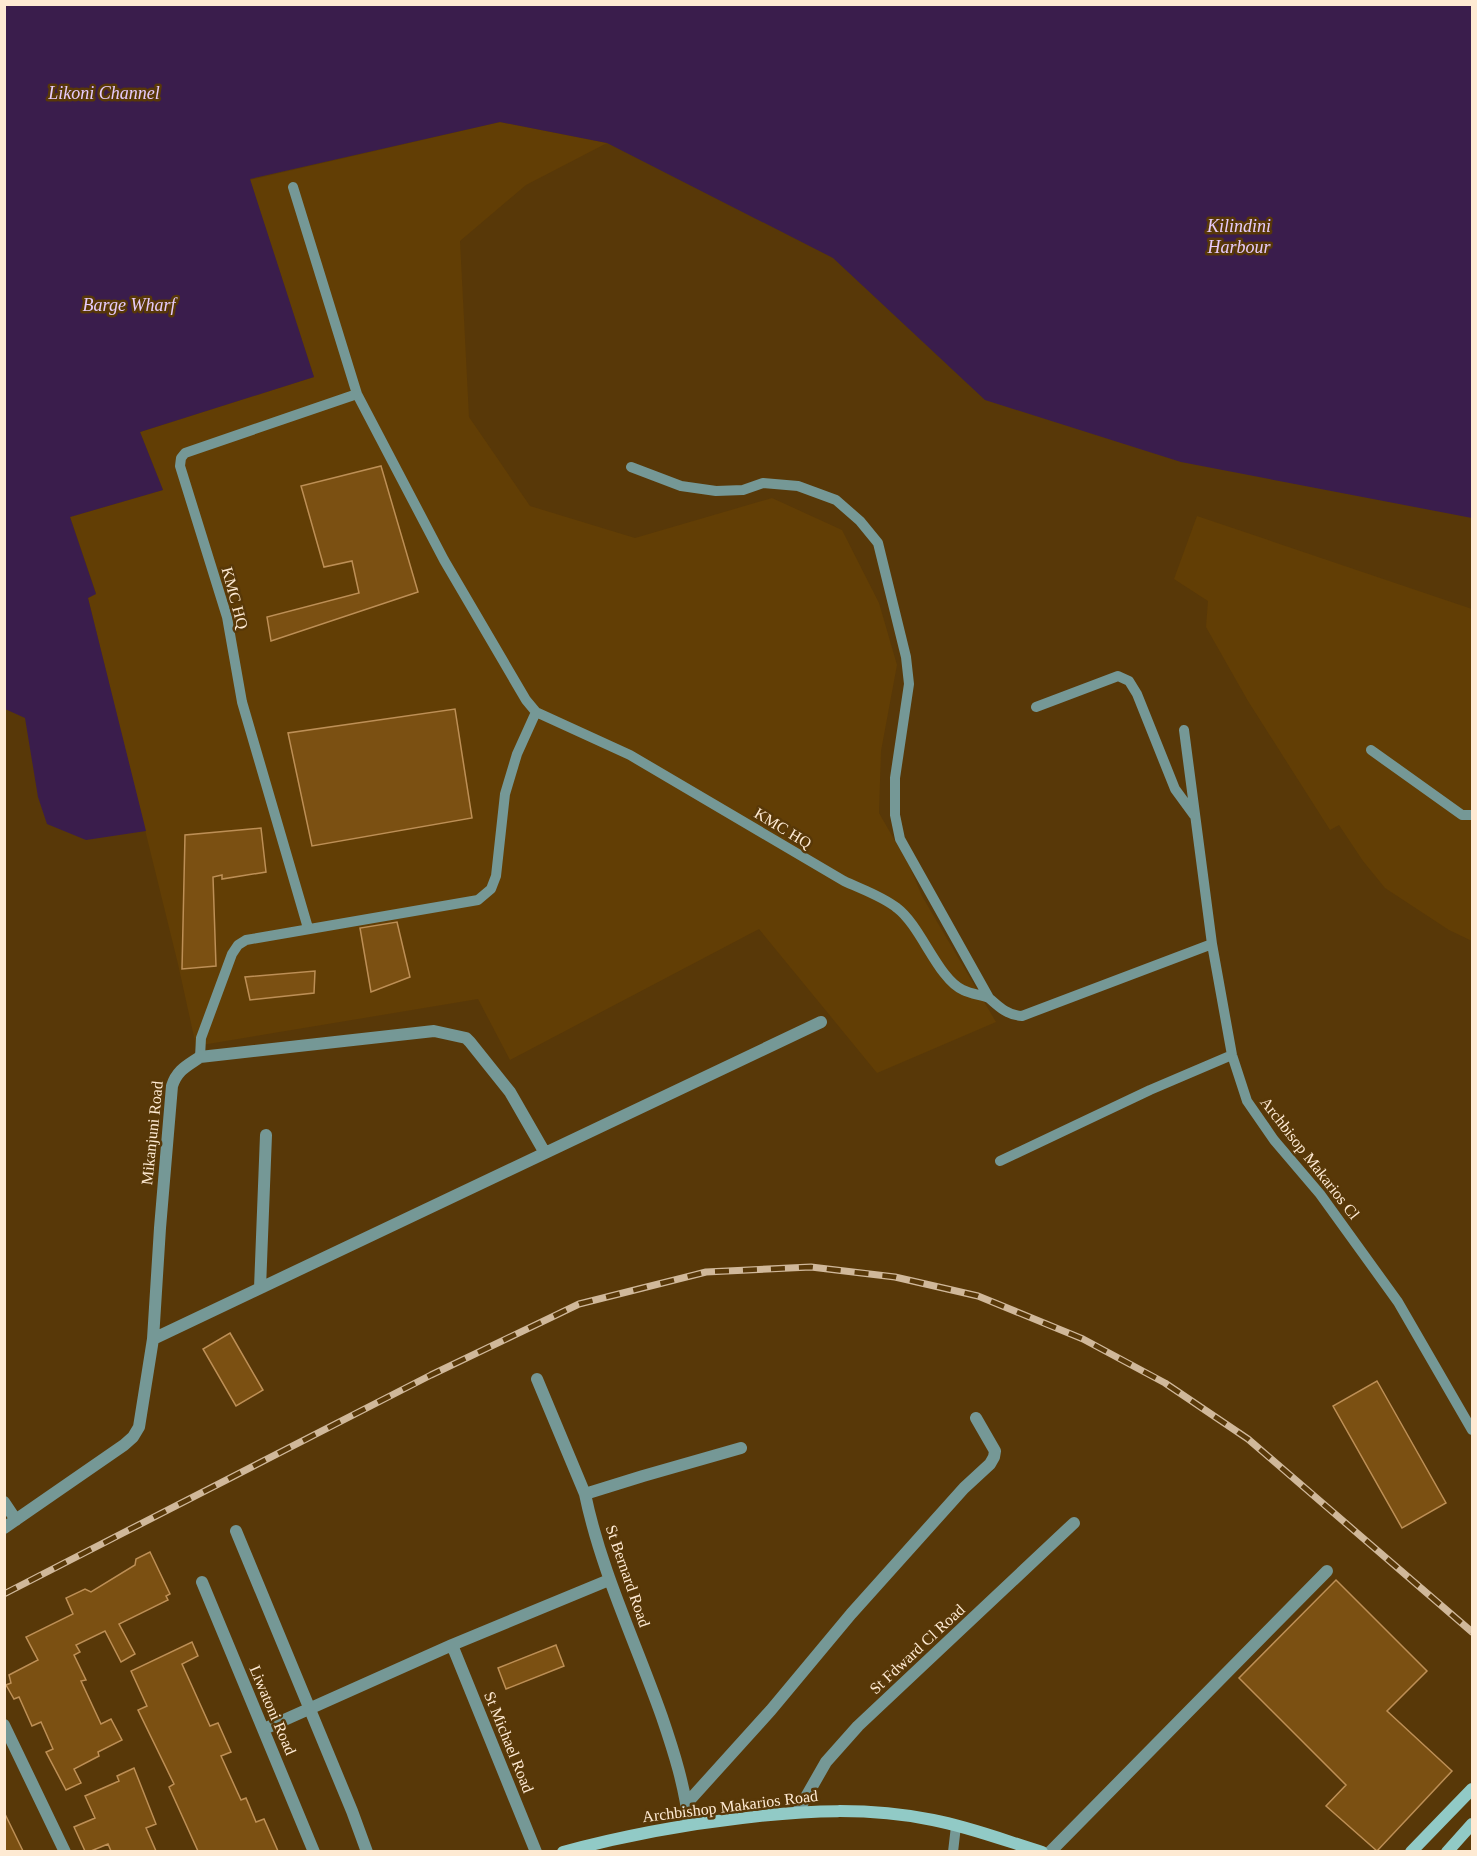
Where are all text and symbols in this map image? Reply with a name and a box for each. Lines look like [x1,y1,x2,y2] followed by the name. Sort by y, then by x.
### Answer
[47,83,160,103] water label: Likoni Channel
[1206,216,1271,257] water label: Kilindini Harbour
[83,295,178,315] water label: Barge Wharf
[219,565,252,631] street label: KMC HQ
[751,804,815,852] street label: KMC HQ
[138,1080,167,1186] street label: Mikanjuni Road
[1256,1094,1363,1223] street label: Archbisop Makarios Cl
[603,1523,653,1629] street label: St Bernard Road
[866,1601,968,1697] street label: St Fdward Cl Road
[247,1663,299,1757] street label: Liwatoni Road
[481,1689,537,1795] street label: St Michael Road
[641,1787,819,1826] street label: Archbishop Makarios Road

